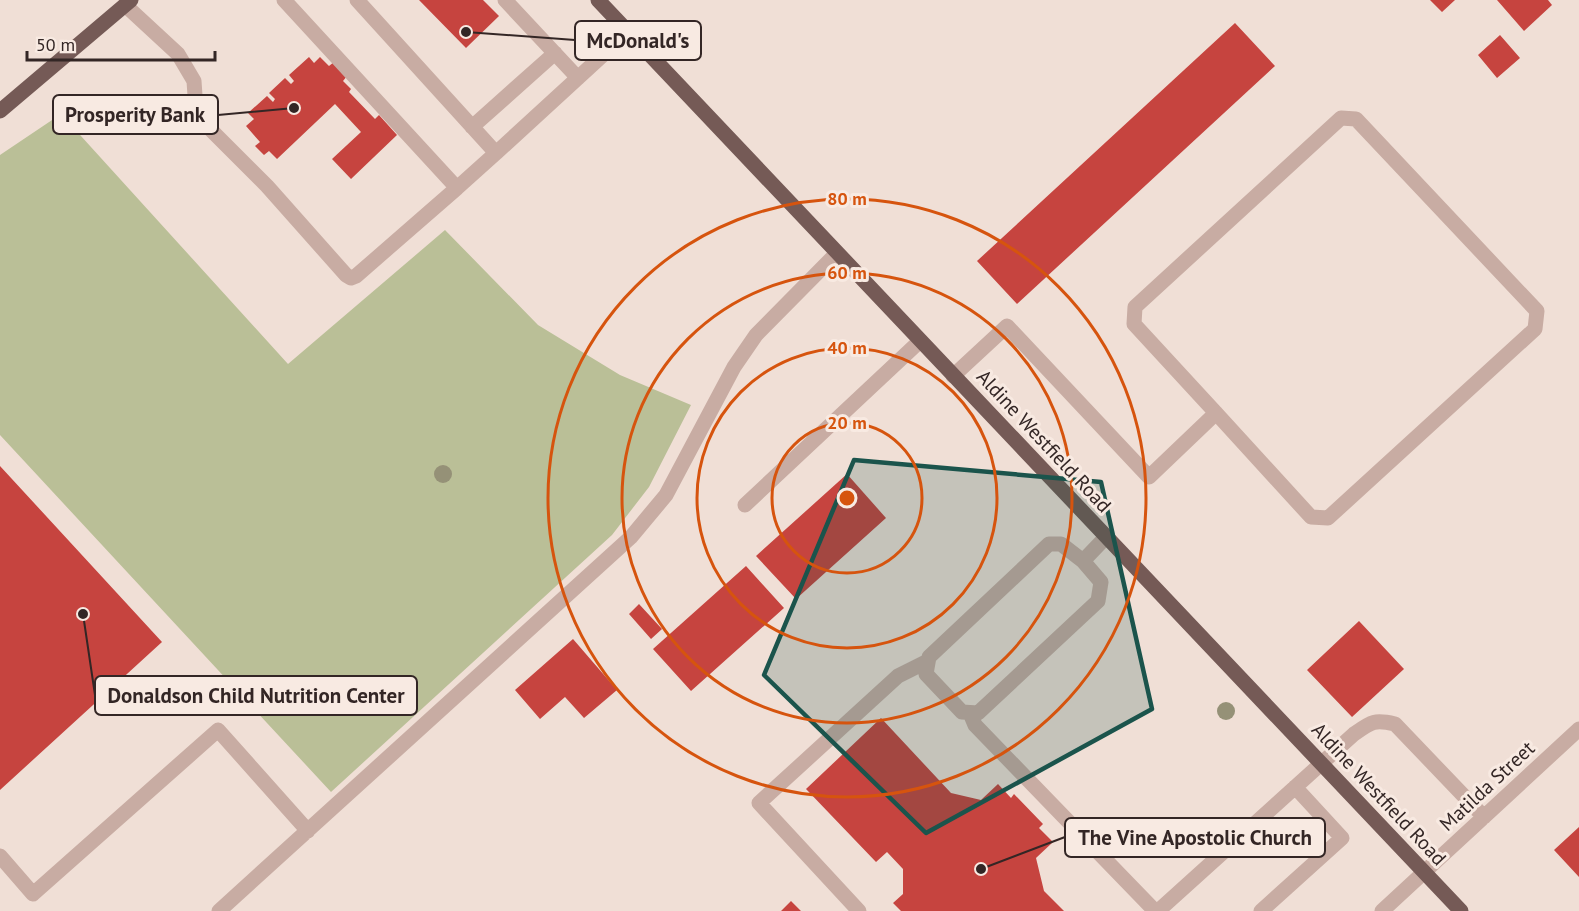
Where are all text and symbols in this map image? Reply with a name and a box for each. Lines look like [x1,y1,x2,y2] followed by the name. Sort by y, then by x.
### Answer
[575,21,701,60] callout: McDonald's
[27,24,214,62] scale bar
[587,27,690,54] text: McDonald's
[36,33,75,56] text: 50 m
[53,95,218,134] callout: Prosperity Bank
[65,101,206,128] text: Prosperity Bank
[827,187,867,210] text: 80 m
[827,261,867,284] text: 60 m
[827,336,867,359] text: 40 m
[971,364,1117,518] street label: Aldine Westfield Road
[827,411,867,434] text: 20 m
[837,488,857,508] centre of rings
[95,676,417,715] callout: Donaldson Child Nutrition Center
[107,682,405,709] text: Donaldson Child Nutrition Center
[1306,717,1452,871] street label: Aldine Westfield Road
[1434,735,1540,837] street label: Matilda Street
[1065,818,1325,857] callout: The Vine Apostolic Church
[1078,824,1312,851] text: The Vine Apostolic Church

